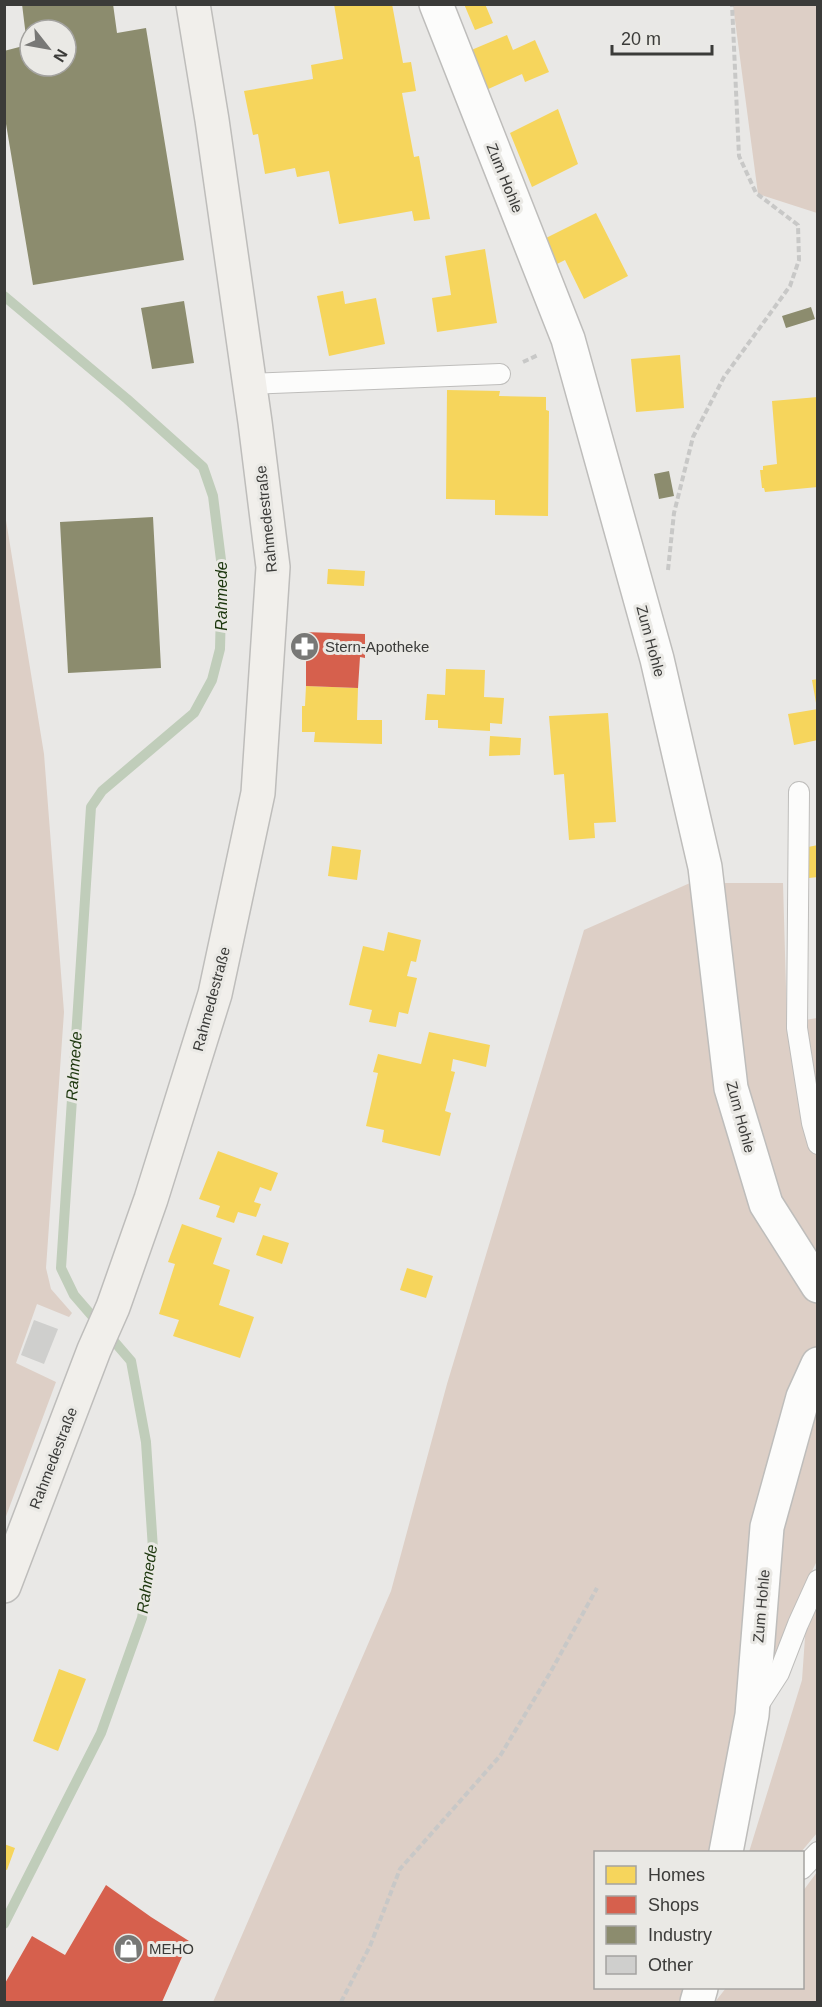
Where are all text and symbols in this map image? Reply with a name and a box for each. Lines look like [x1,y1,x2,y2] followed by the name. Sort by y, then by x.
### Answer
[18,18,78,78] north arrow
[612,18,712,56] scale bar
[621,29,661,49] text: 20 m
[50,46,71,65] text: N
[483,141,527,215] street label: Zum Hohle
[252,465,280,573] street label: Rahmedestraße
[213,561,230,631] water label: Rahmede
[633,603,669,679] street label: Zum Hohle
[288,630,320,662] pharmacy icon: Stern-Apotheke
[325,638,429,655] place label: Stern-Apotheke
[189,945,233,1053] street label: Rahmedestraße
[63,1031,85,1101] water label: Rahmede
[723,1079,759,1155] street label: Zum Hohle
[26,1405,80,1511] street label: Rahmedestraße
[134,1543,160,1615] water label: Rahmede
[749,1569,773,1643] street label: Zum Hohle
[594,1851,804,1989] legend
[648,1865,705,1885] text: Homes
[648,1895,699,1915] text: Shops
[648,1925,712,1945] text: Industry
[112,1932,144,1964] shop icon: MEHO
[149,1940,194,1957] place label: MEHO
[648,1955,693,1975] text: Other

